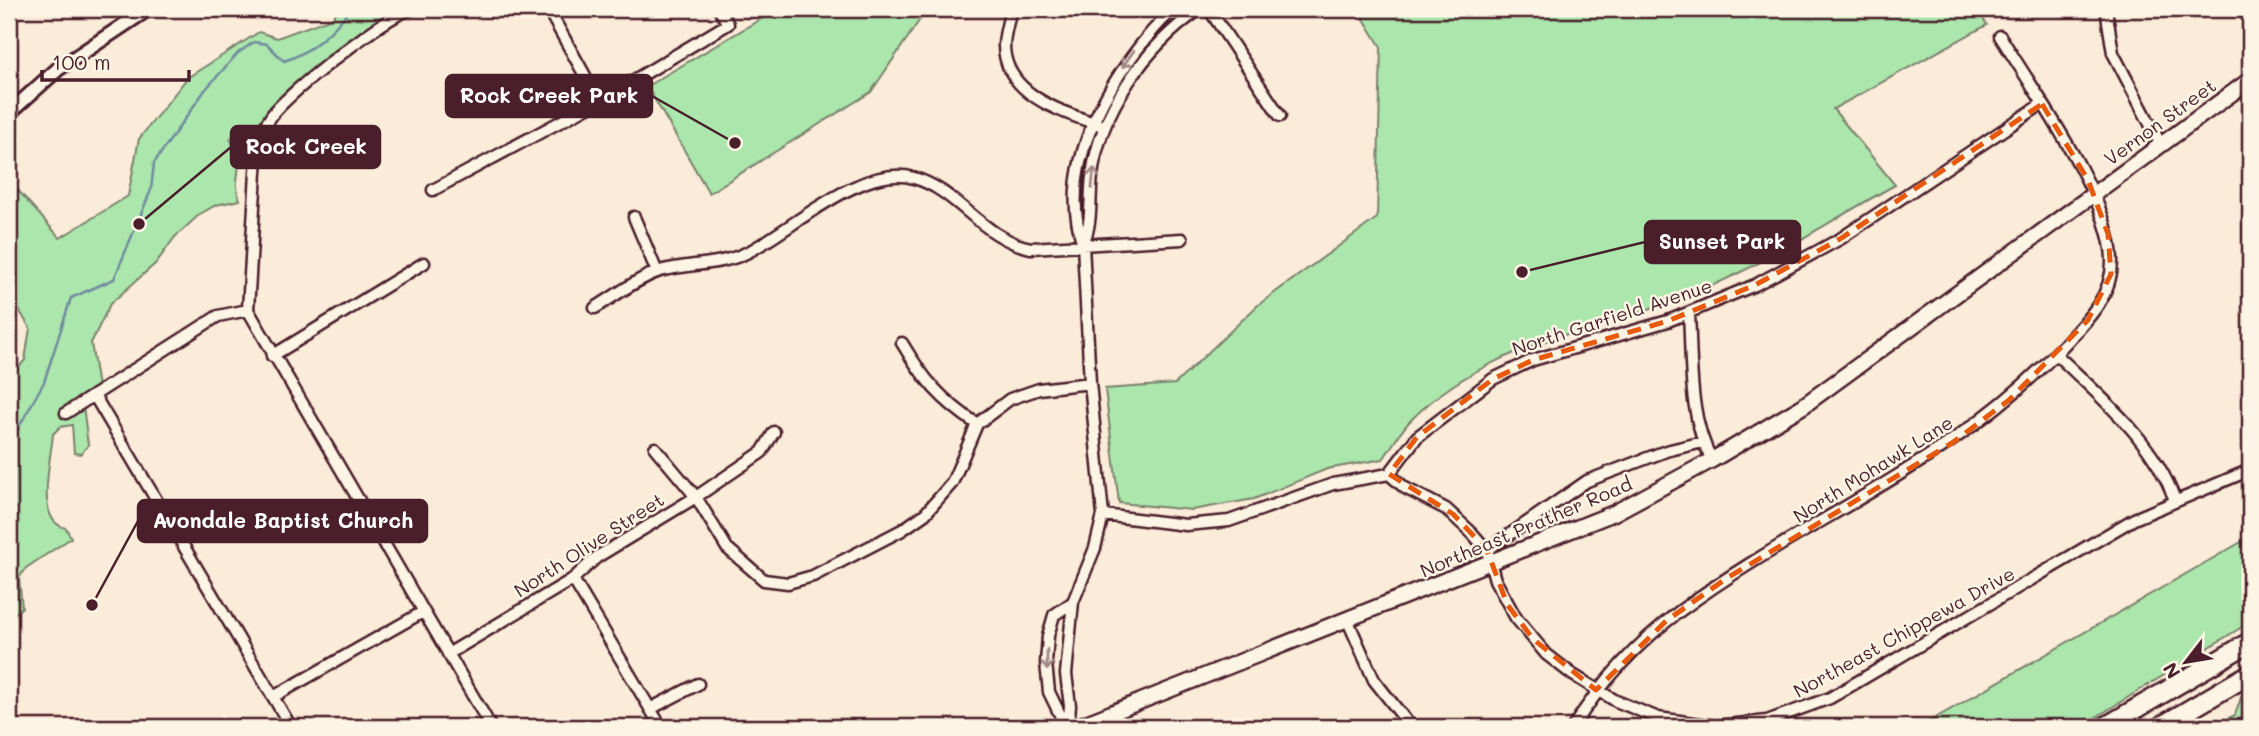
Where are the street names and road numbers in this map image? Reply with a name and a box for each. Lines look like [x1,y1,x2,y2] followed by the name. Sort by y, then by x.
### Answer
[2099,73,2221,171] street label: Vernon Street
[1509,272,1715,361] street label: North Garfield Avenue
[1788,409,1957,528] street label: North Mohawk Lane
[1416,470,1636,583] street label: Northeast Prather Road
[509,487,668,602] street label: North Olive Street
[1789,560,2019,703] street label: Northeast Chippewa Drive

